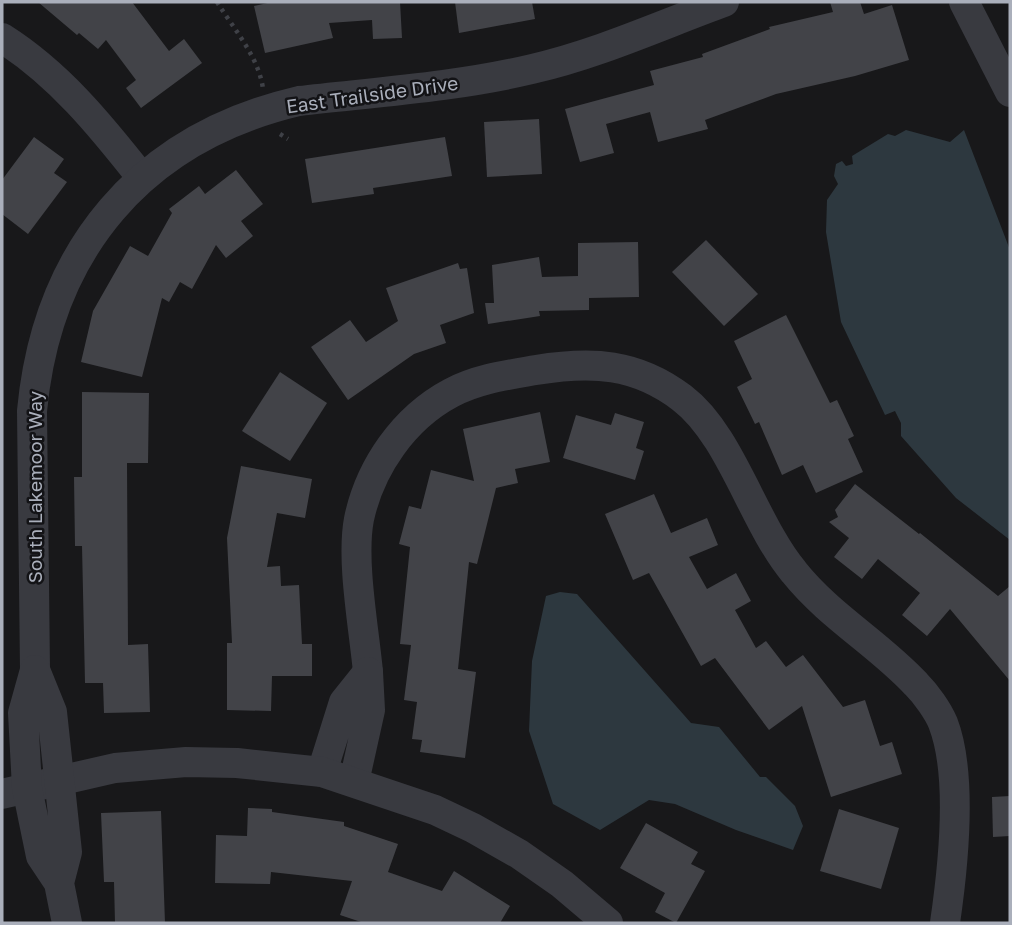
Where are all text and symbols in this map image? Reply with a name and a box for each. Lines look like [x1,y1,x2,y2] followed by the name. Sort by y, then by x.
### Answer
[285,71,459,117] street label: East Trailside Drive
[23,390,46,583] street label: South Lakemoor Way

